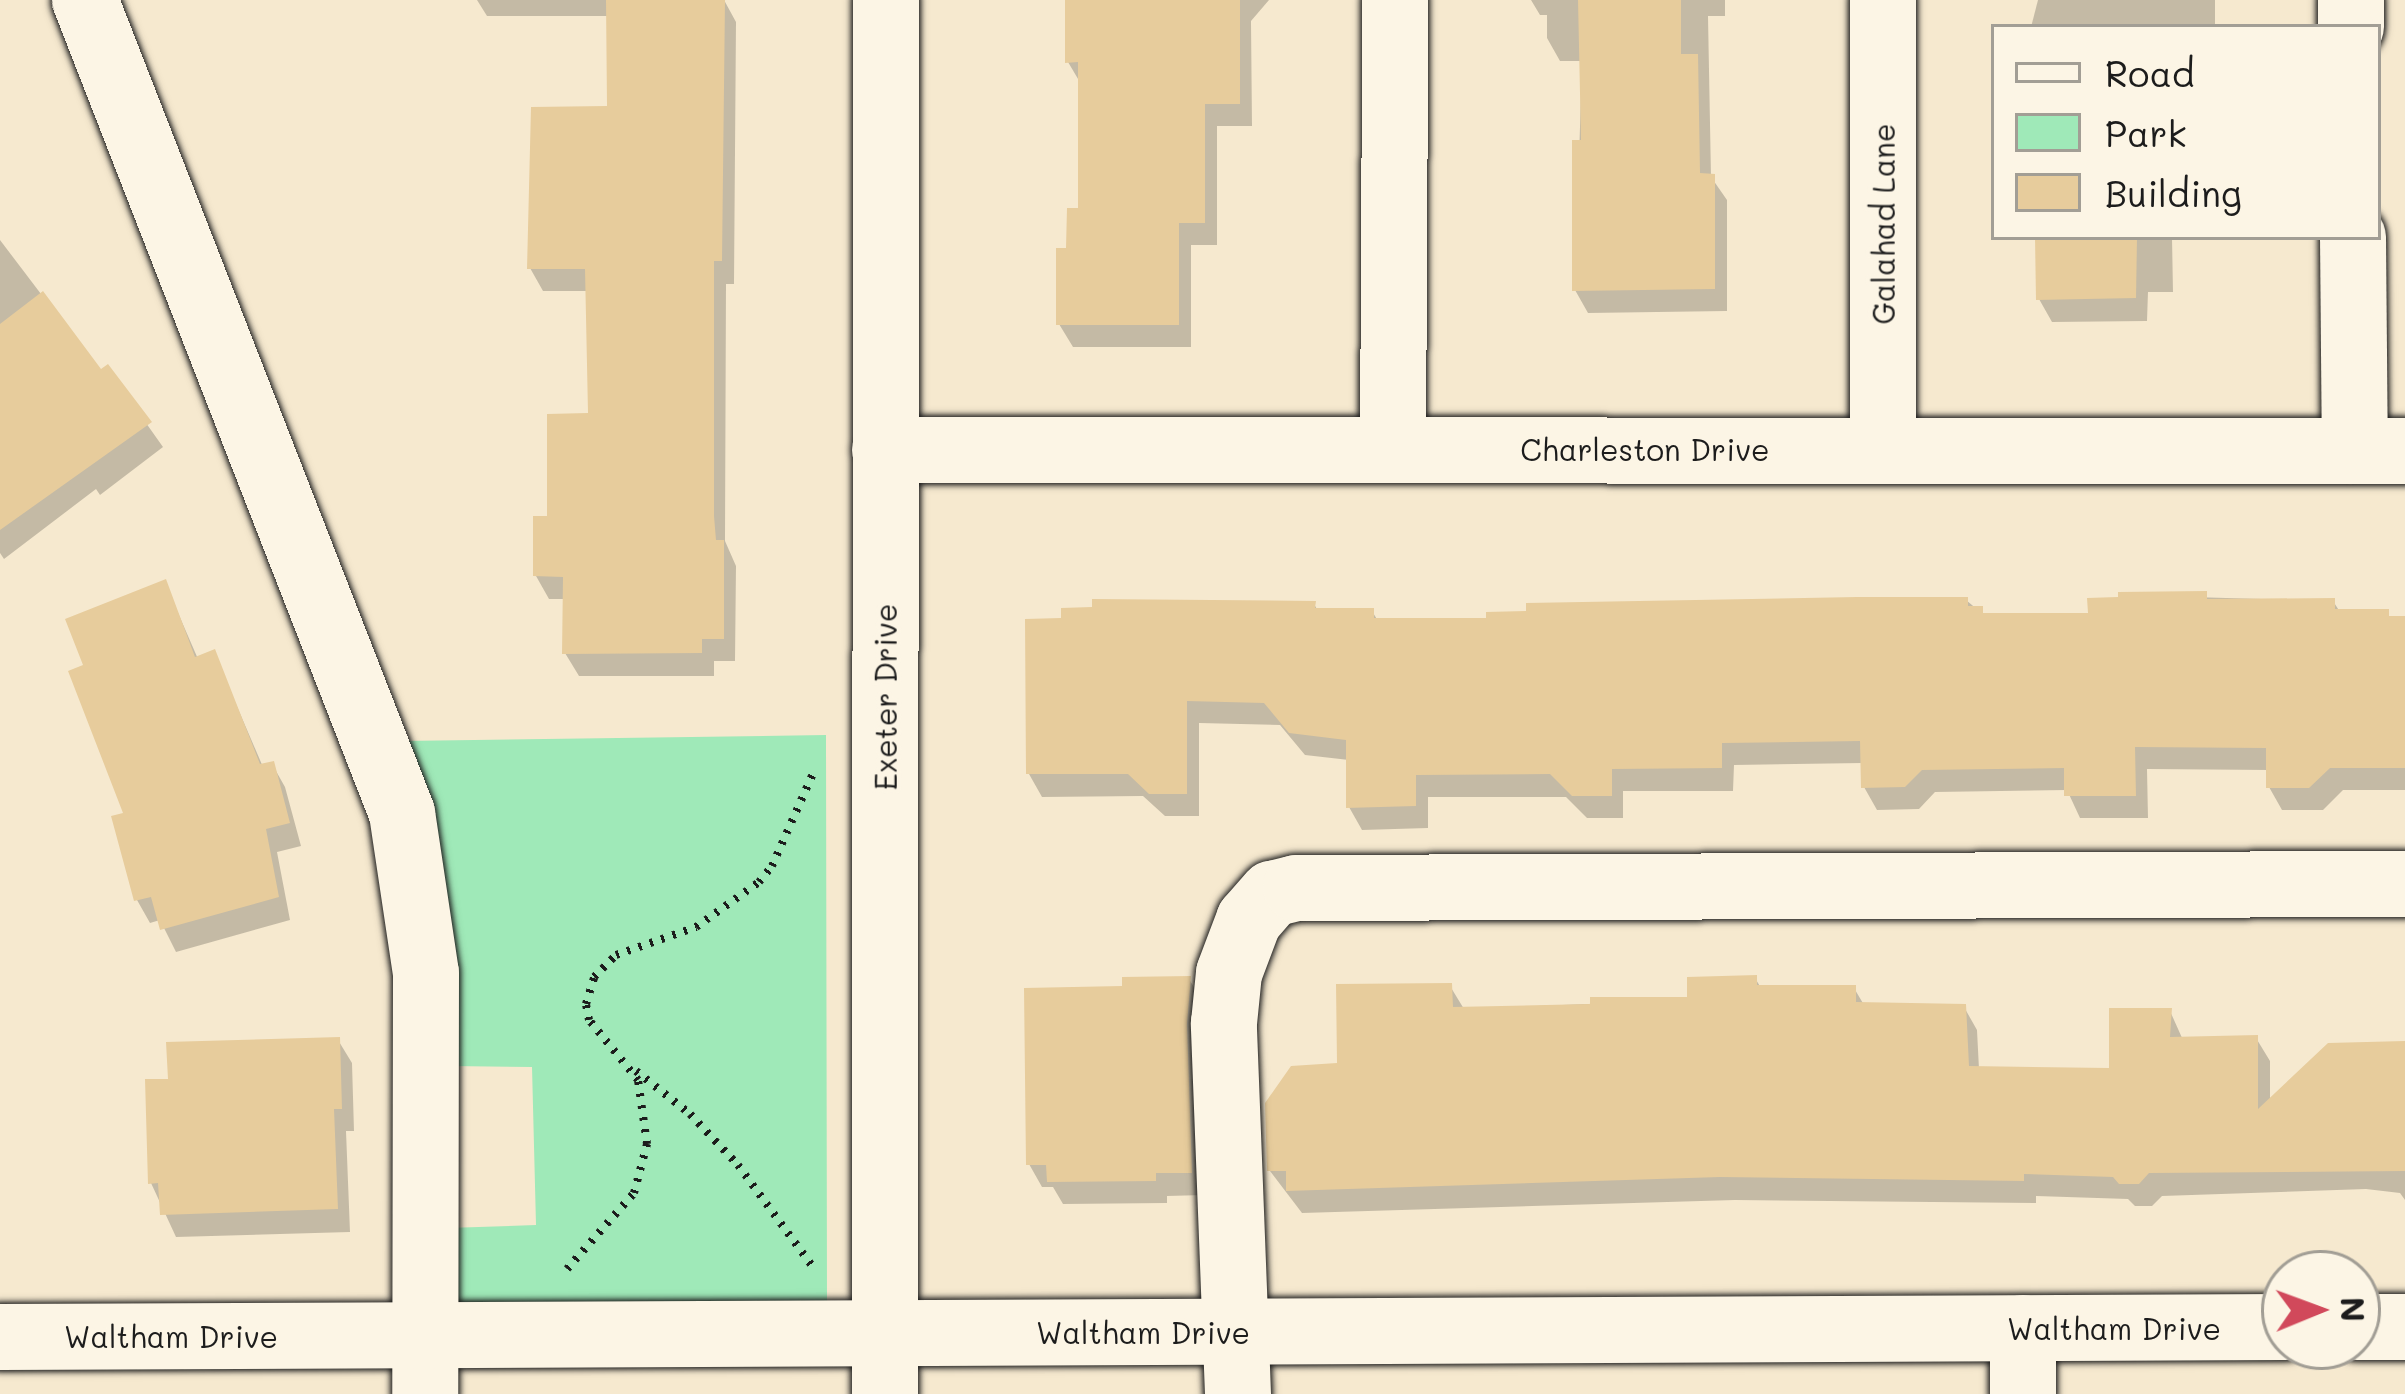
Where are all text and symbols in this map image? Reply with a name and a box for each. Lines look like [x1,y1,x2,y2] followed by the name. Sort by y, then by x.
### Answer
[1991,24,2381,240] legend
[2105,49,2195,96] text: Road
[2105,109,2187,156] text: Park
[1865,123,1901,325] street label: Galahad Lane
[2105,169,2242,216] text: Building
[1520,431,1770,467] street label: Charleston Drive
[867,604,903,790] street label: Exeter Drive
[2261,1250,2381,1370] north arrow
[2333,1297,2376,1322] text: N
[2007,1310,2221,1346] street label: Waltham Drive
[1036,1314,1250,1350] street label: Waltham Drive
[64,1318,278,1354] street label: Waltham Drive

